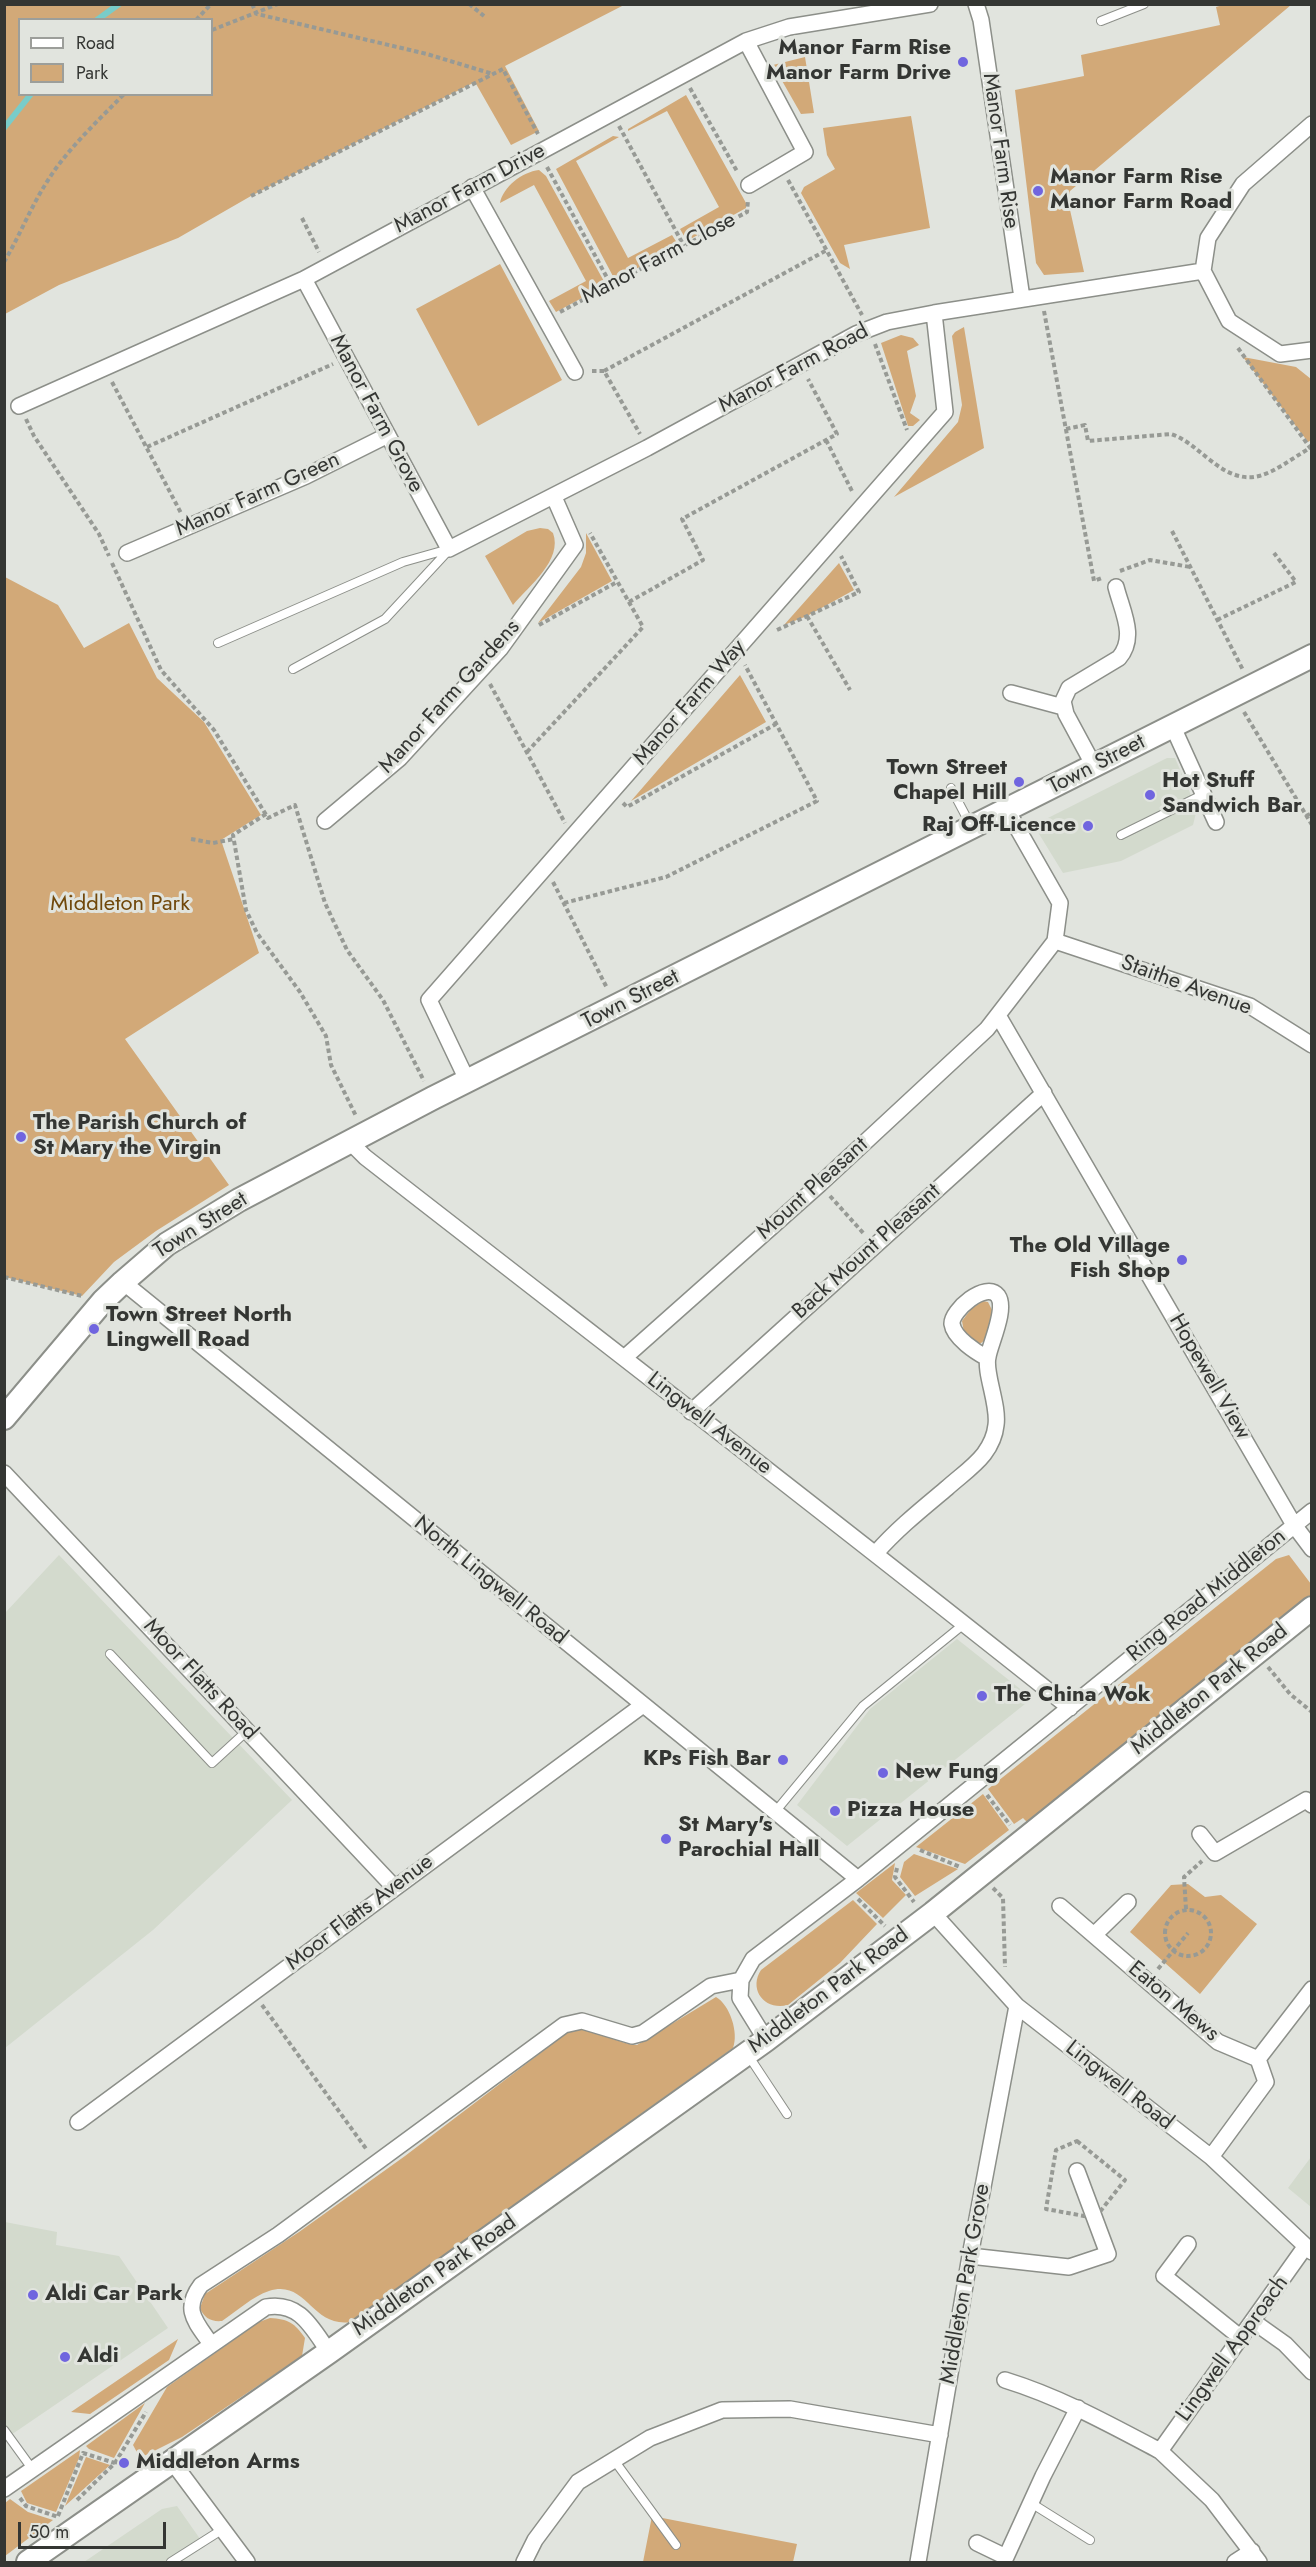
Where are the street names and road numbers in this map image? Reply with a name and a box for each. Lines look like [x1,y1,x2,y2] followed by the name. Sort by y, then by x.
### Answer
[976,72,1024,230] street label: Manor Farm Rise
[390,138,550,240] street label: Manor Farm Drive
[577,207,741,311] street label: Manor Farm Close
[715,318,873,420] street label: Manor Farm Road
[323,331,429,497] street label: Manor Farm Grove
[172,447,344,543] street label: Manor Farm Green
[374,615,526,779] street label: Manor Farm Gardens
[628,635,752,771] street label: Manor Farm Way
[1044,729,1150,801] street label: Town Street
[1117,950,1255,1022] street label: Staithe Avenue
[578,964,684,1036] street label: Town Street
[752,1132,874,1246] street label: Mount Pleasant
[788,1179,946,1325] street label: Back Mount Pleasant
[149,1187,253,1265] street label: Town Street
[1163,1310,1255,1444] street label: Hopewell View
[641,1367,777,1481] street label: Lingwell Avenue
[408,1511,572,1651] street label: North Lingwell Road
[1122,1524,1292,1668] street label: Ring Road Middleton
[137,1614,263,1746] street label: Moor Flatts Road
[1126,1619,1294,1761] street label: Middleton Park Road
[281,1849,439,1977] street label: Moor Flatts Avenue
[744,1922,914,2060] street label: Middleton Park Road
[1122,1956,1224,2048] street label: Eaton Mews
[1060,2036,1178,2136] street label: Lingwell Road
[935,2182,997,2386] street label: Middleton Park Grove
[348,2210,522,2342] street label: Middleton Park Road
[1171,2271,1295,2427] street label: Lingwell Approach

